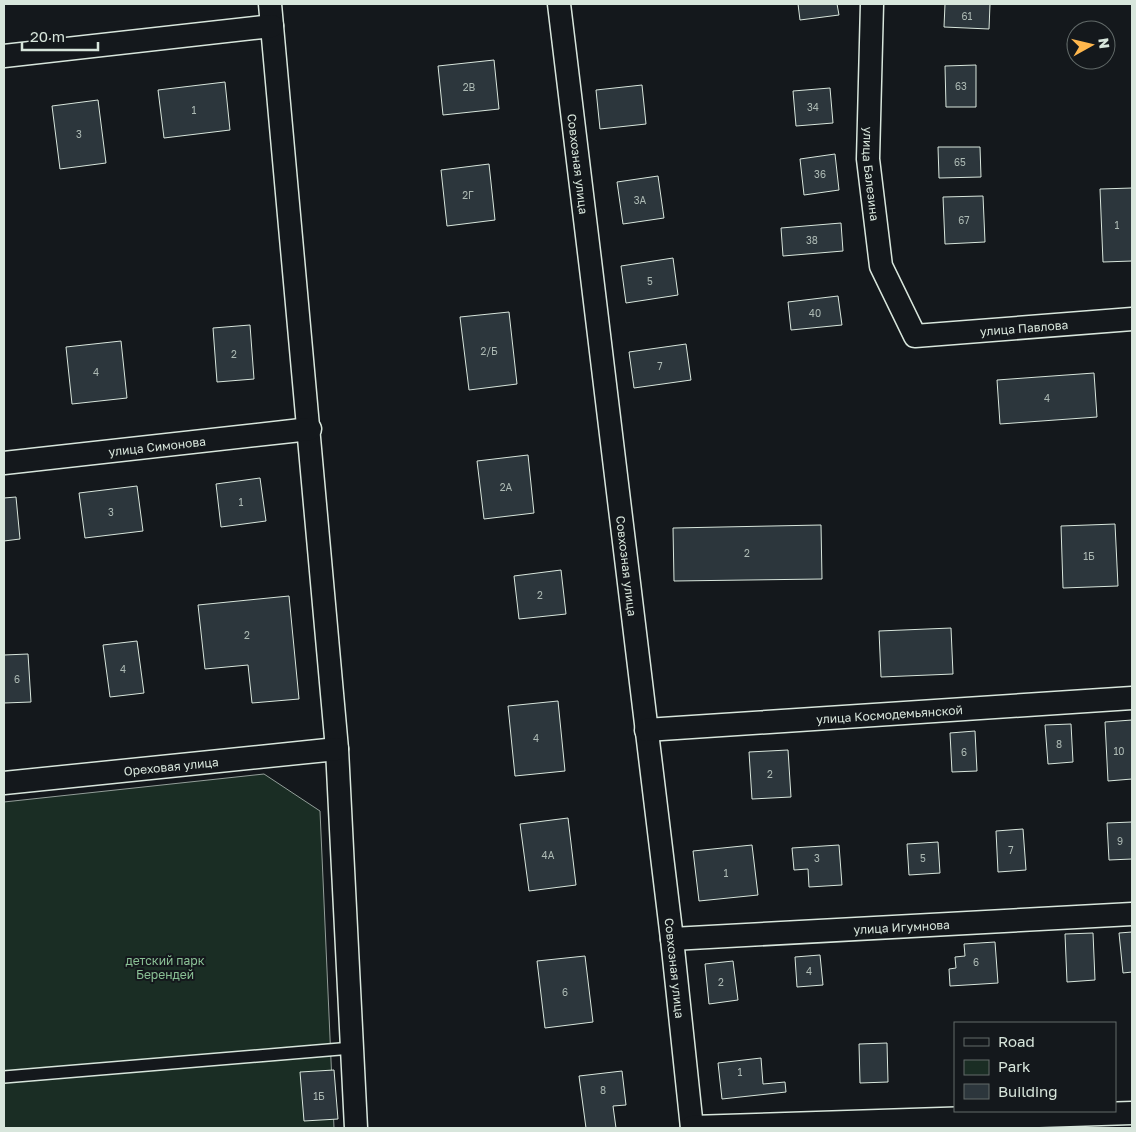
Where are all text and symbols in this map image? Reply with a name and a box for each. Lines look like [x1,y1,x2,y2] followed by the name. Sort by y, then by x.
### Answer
[962,10,973,22] house number: 61
[22,20,99,52] scale bar
[1066,20,1116,70] north arrow
[30,27,65,45] text: 20 m
[1095,37,1114,50] text: N
[955,80,967,92] house number: 63
[463,81,476,93] house number: 2В
[807,101,819,113] house number: 34
[192,104,197,116] house number: 1
[565,113,592,215] street label: Совхозная улица
[860,126,883,222] street label: улица Балезина
[76,128,82,140] house number: 3
[954,156,966,168] house number: 65
[814,168,826,180] house number: 36
[462,189,474,201] house number: 2Г
[634,194,647,206] house number: 3А
[958,214,970,226] house number: 67
[1115,219,1120,231] house number: 1
[806,234,818,246] house number: 38
[647,275,653,287] house number: 5
[809,307,821,319] house number: 40
[979,317,1069,338] street label: улица Павлова
[480,345,498,357] house number: 2/Б
[231,348,237,360] house number: 2
[657,360,663,372] house number: 7
[93,366,99,378] house number: 4
[1044,392,1050,404] house number: 4
[108,433,206,459] street label: улица Симонова
[500,481,513,493] house number: 2А
[239,496,244,508] house number: 1
[108,506,114,518] house number: 3
[613,515,640,617] street label: Совхозная улица
[744,547,750,559] house number: 2
[1083,550,1095,562] house number: 1Б
[537,589,543,601] house number: 2
[244,629,250,641] house number: 2
[120,663,126,675] house number: 4
[14,673,20,685] house number: 6
[816,702,963,726] street label: улица Космодемьянской
[533,732,539,744] house number: 4
[1056,738,1062,750] house number: 8
[1113,745,1125,757] house number: 10
[961,746,967,758] house number: 6
[123,754,219,778] street label: Ореховая улица
[767,768,773,780] house number: 2
[1117,835,1123,847] house number: 9
[1008,844,1014,856] house number: 7
[542,849,555,861] house number: 4А
[814,852,820,864] house number: 3
[920,852,926,864] house number: 5
[724,867,729,879] house number: 1
[853,916,950,937] street label: улица Игумнова
[662,917,688,1019] street label: Совхозная улица
[125,953,205,982] park label: детский парк Берендей
[973,956,979,968] house number: 6
[806,965,812,977] house number: 4
[718,976,724,988] house number: 2
[562,986,568,998] house number: 6
[954,1022,1116,1112] legend
[998,1032,1035,1050] text: Road
[998,1057,1031,1075] text: Park
[738,1066,743,1078] house number: 1
[998,1082,1058,1100] text: Building
[600,1084,606,1096] house number: 8
[313,1090,325,1102] house number: 1Б

